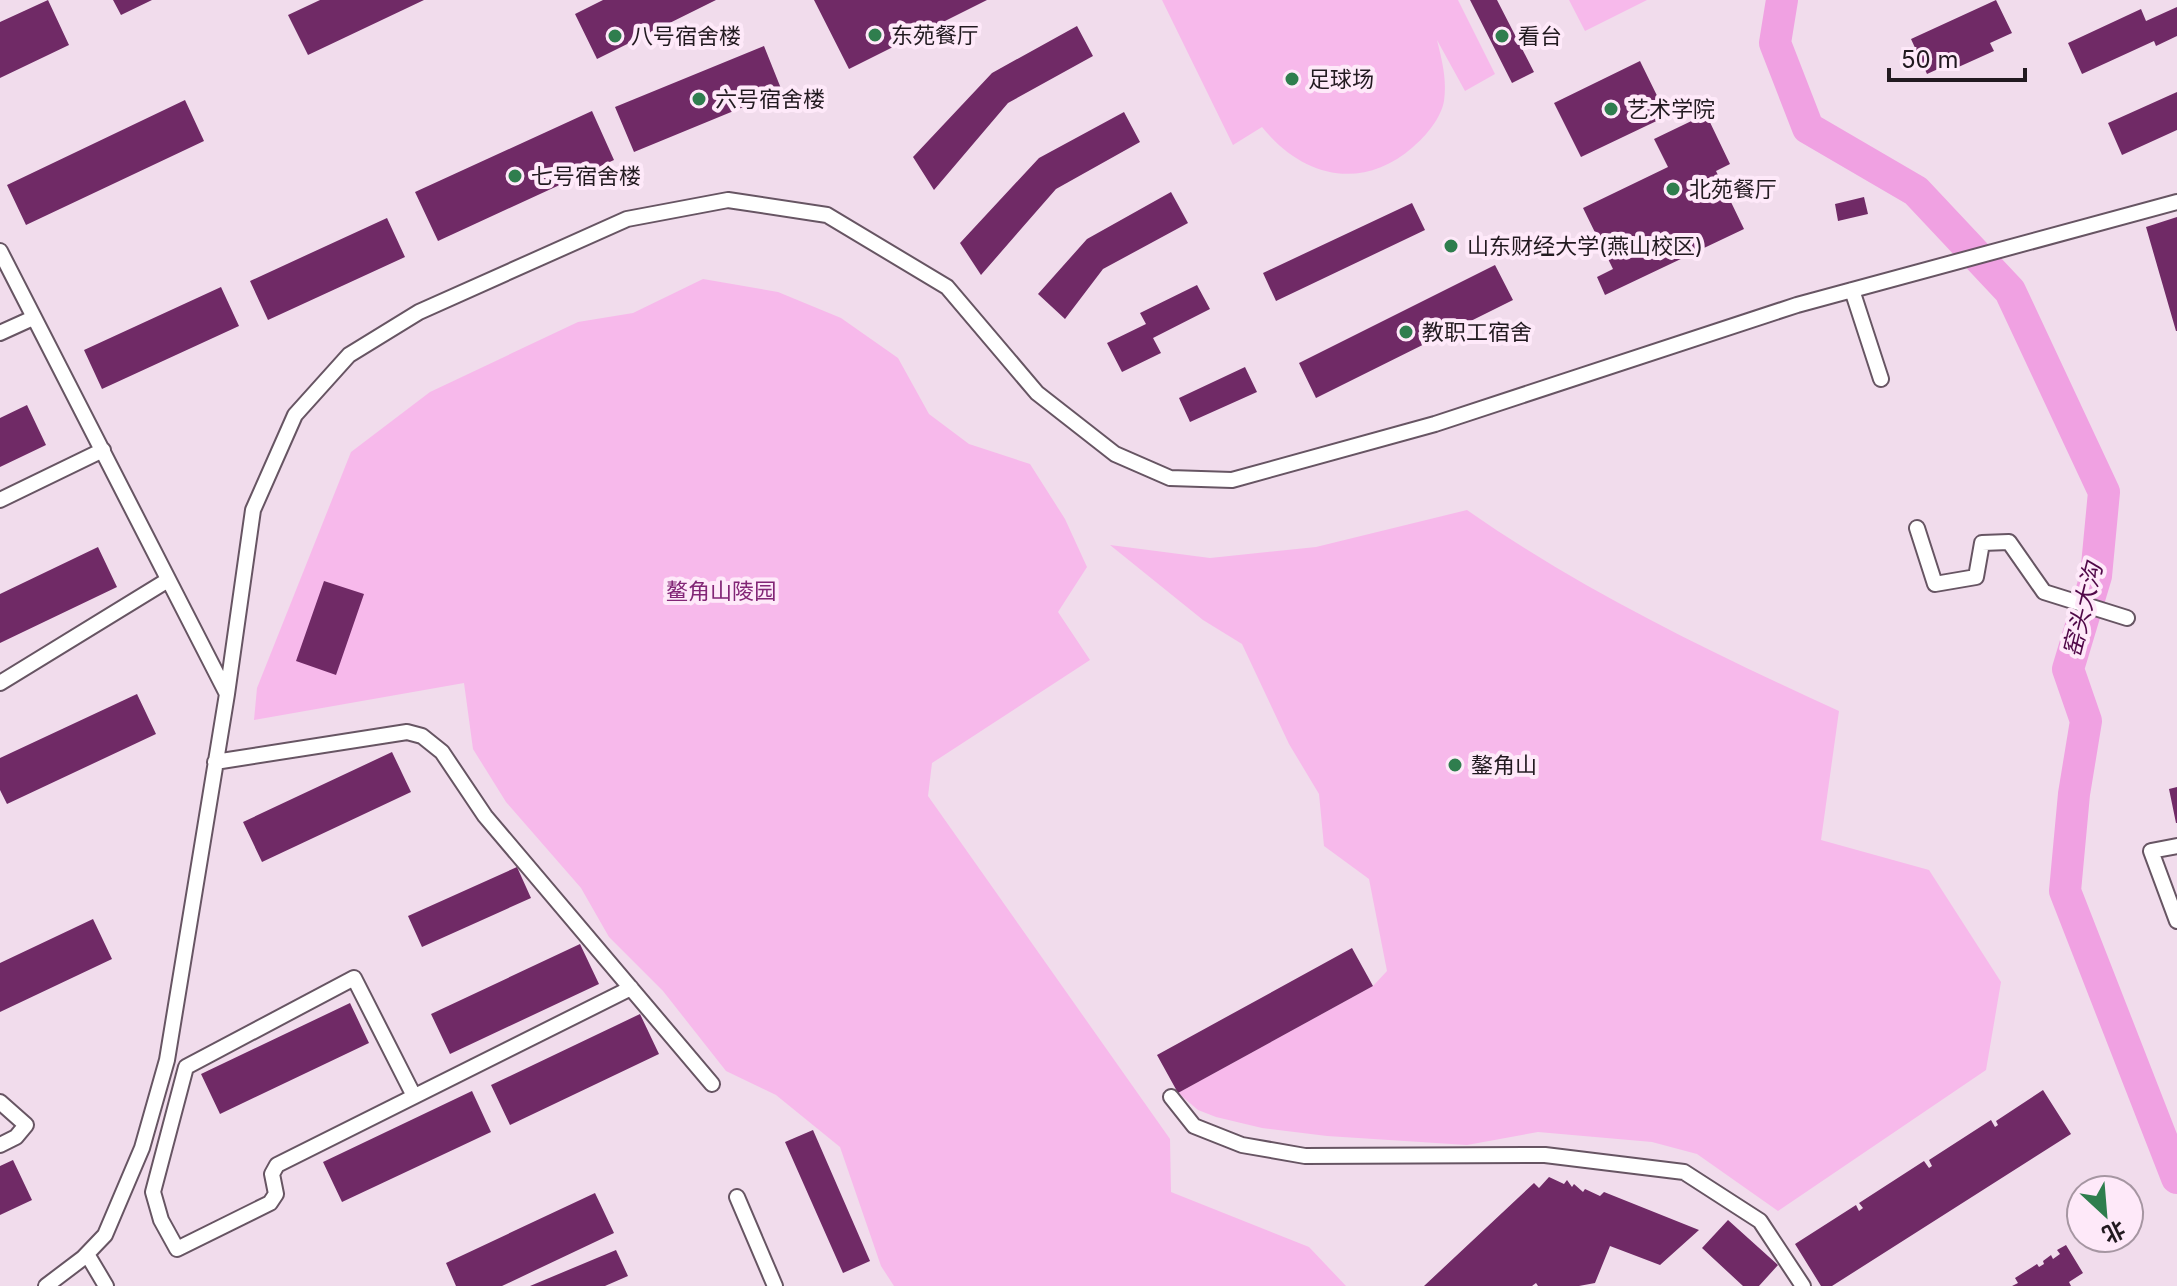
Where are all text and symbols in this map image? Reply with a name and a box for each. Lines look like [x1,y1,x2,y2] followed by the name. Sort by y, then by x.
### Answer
[891,22,979,48] place label: 东苑餐厅
[631,23,741,49] place label: 八号宿舍楼
[1518,23,1562,49] place label: 看台
[866,26,884,44] marker: 东苑餐厅
[606,27,624,45] marker: 八号宿舍楼
[1493,27,1511,45] marker: 看台
[1889,32,2025,82] scale bar
[1901,45,1959,74] text: 50 m
[1308,66,1374,92] place label: 足球场
[1283,70,1301,88] marker: 足球场
[715,86,825,112] place label: 六号宿舍楼
[690,90,708,108] marker: 六号宿舍楼
[1627,96,1715,122] place label: 艺术学院
[1602,100,1620,118] marker: 艺术学院
[531,163,641,189] place label: 七号宿舍楼
[506,167,524,185] marker: 七号宿舍楼
[1689,176,1777,202] place label: 北苑餐厅
[1664,180,1682,198] marker: 北苑餐厅
[1467,233,1703,259] place label: 山东财经大学(燕山校区)
[1442,237,1460,255] marker: 山东财经大学(燕山校区)
[1422,319,1532,345] place label: 教职工宿舍
[1397,323,1415,341] marker: 教职工宿舍
[2057,557,2109,660] water label: 窑头大沟
[666,578,776,604] park label: 鳌角山陵园
[1471,752,1537,778] place label: 鏊角山
[1446,756,1464,774] marker: 鏊角山
[2065,1174,2145,1254] north arrow
[2098,1215,2129,1248] text: 北

